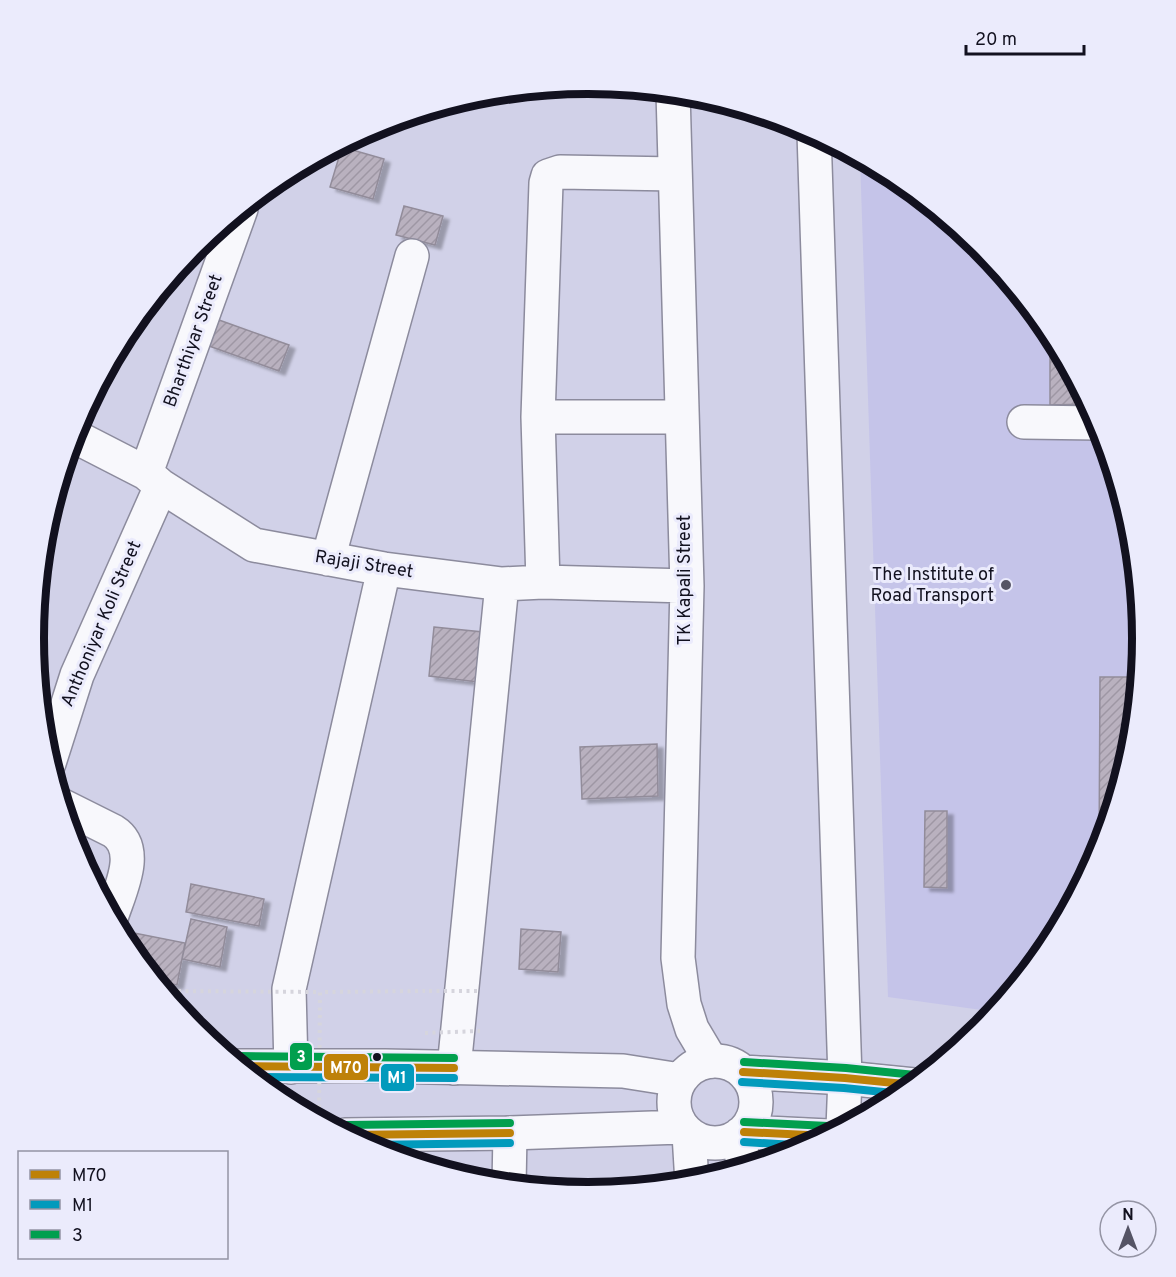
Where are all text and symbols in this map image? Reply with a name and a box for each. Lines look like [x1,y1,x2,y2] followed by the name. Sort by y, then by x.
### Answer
[966,18,1084,56] scale bar
[975,29,1017,52] text: 20 m
[159,271,229,411] street label: Bharthiyar Street
[674,515,697,645] street label: TK Kapali Street
[57,537,147,711] street label: Anthoniyar Koli Street
[313,546,415,584] street label: Rajaji Street
[870,564,994,608] place label: The Institute of Road Transport
[999,578,1013,592] marker: The Institute of Road Transport
[289,1042,313,1071] line badge: 3
[296,1048,306,1068] text: 3
[371,1051,383,1063] unlabelled marker
[323,1053,369,1081] line badge: M70
[330,1059,362,1079] text: M70
[380,1063,415,1092] line badge: M1
[387,1069,407,1089] text: M1
[18,1151,228,1259] legend
[72,1165,107,1188] text: M70
[72,1195,93,1218] text: M1
[1098,1199,1158,1259] north arrow
[1122,1206,1134,1226] text: N
[72,1225,83,1248] text: 3

